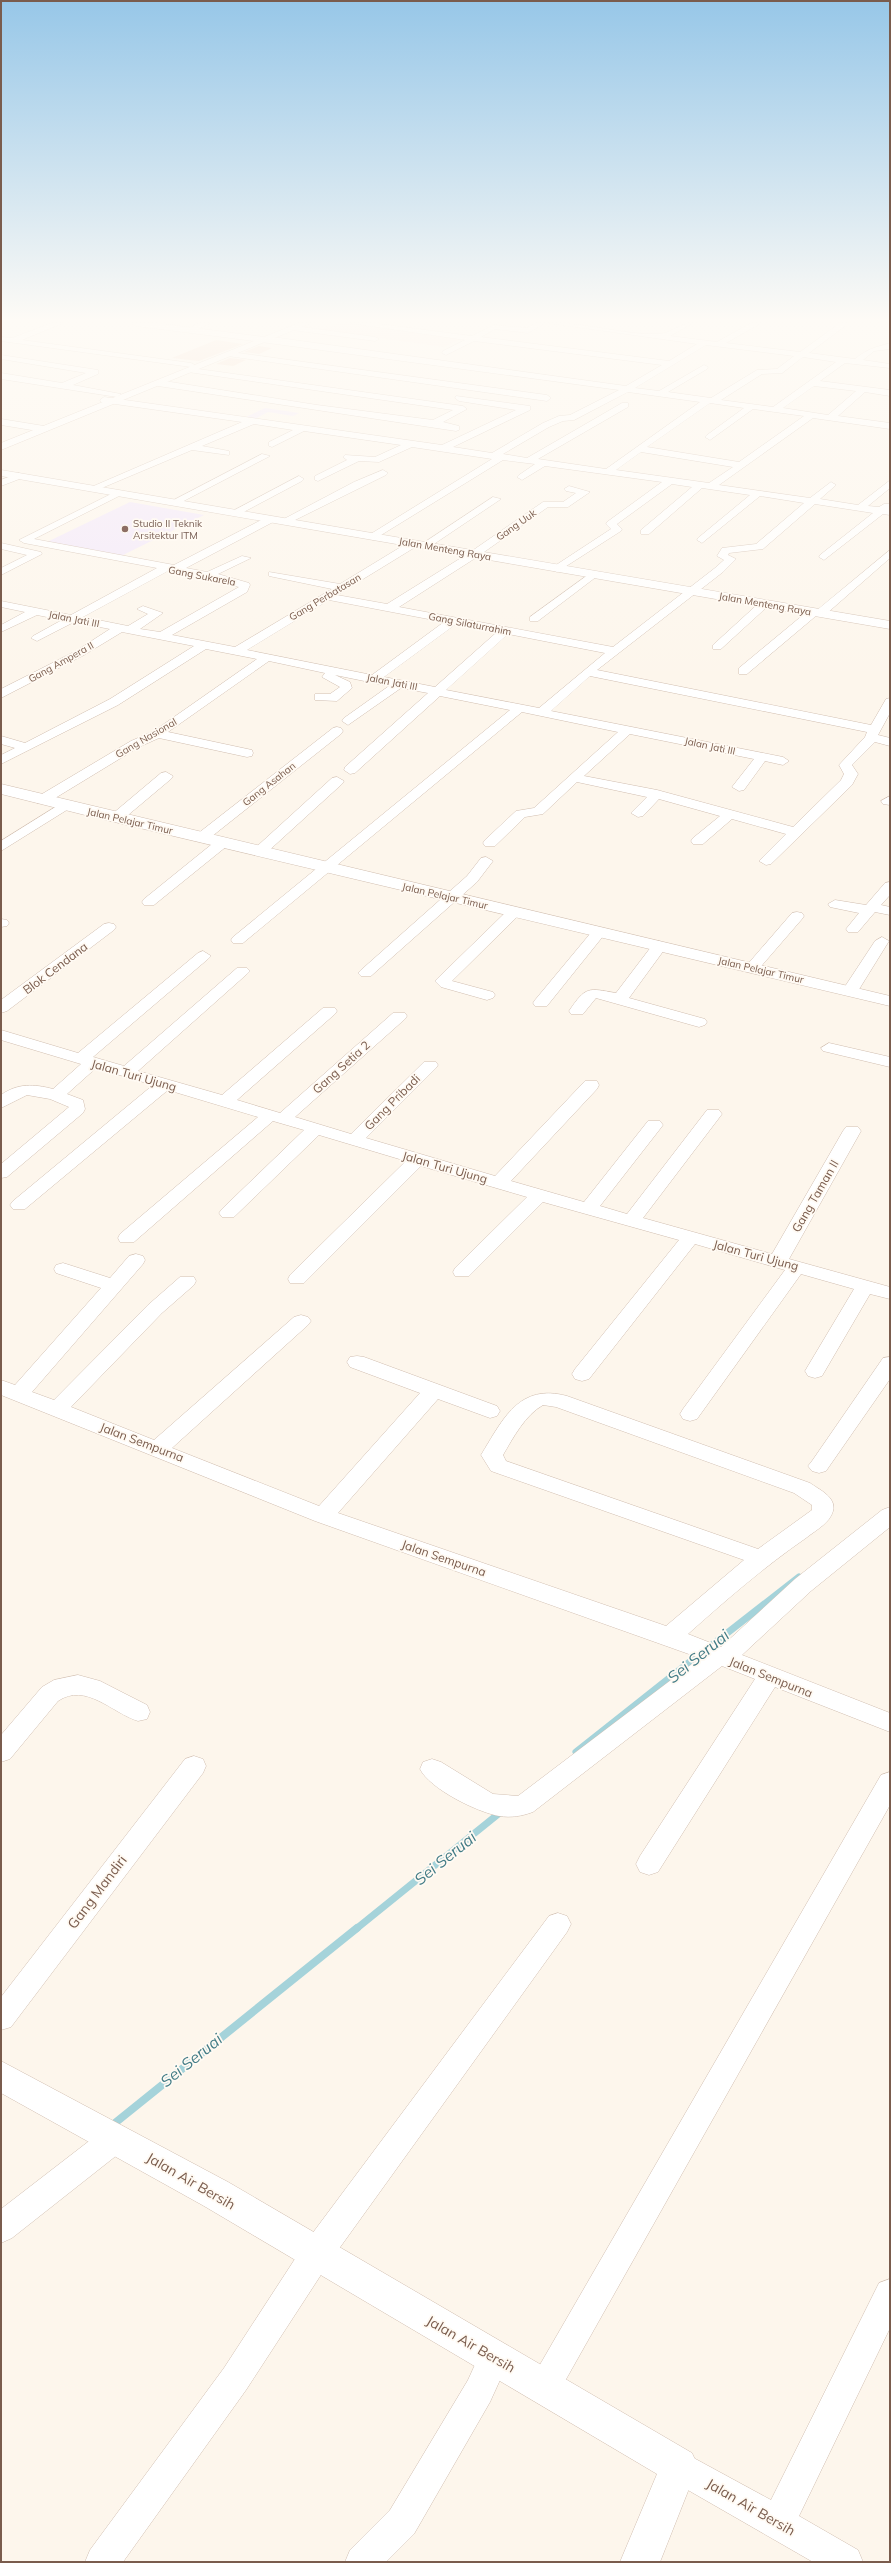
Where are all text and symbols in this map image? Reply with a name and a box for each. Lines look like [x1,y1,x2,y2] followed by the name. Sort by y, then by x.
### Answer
[493,506,539,544] street label: Gang Uuk
[133,517,203,542] place label: Studio II Teknik Arsitektur ITM
[120,524,130,534] marker: Studio II Teknik Arsitektur ITM
[398,534,492,564] street label: Jalan Menteng Raya
[167,563,237,589] street label: Gang Sukarela
[287,570,363,624] street label: Gang Perbatasan
[718,589,812,619] street label: Jalan Menteng Raya
[47,608,101,630] street label: Jalan Jati III
[427,610,513,638] street label: Gang Silaturrahim
[26,639,96,685] street label: Gang Ampera II
[365,671,419,693] street label: Jalan Jati III
[113,715,179,761] street label: Gang Nasional
[683,734,737,758] street label: Jalan Jati III
[240,759,298,809] street label: Gang Asahan
[86,805,174,837] street label: Jalan Pelajar Timur
[401,880,489,912] street label: Jalan Pelajar Timur
[20,939,90,997] street label: Blok Cendana
[717,954,805,986] street label: Jalan Pelajar Timur
[309,1037,373,1097] street label: Gang Setia 2
[90,1056,178,1094] street label: Jalan Turi Ujung
[361,1071,423,1133] street label: Gang Pribadi
[401,1148,489,1186] street label: Jalan Turi Ujung
[788,1157,842,1235] street label: Gang Taman II
[712,1236,800,1274] street label: Jalan Turi Ujung
[98,1419,186,1465] street label: Jalan Sempurna
[400,1536,488,1580] street label: Jalan Sempurna
[663,1625,733,1687] water label: Sei Seruai
[727,1653,815,1701] street label: Jalan Sempurna
[410,1827,480,1889] water label: Sei Seruai
[63,1852,131,1932] street label: Gang Mandiri
[156,2029,226,2091] water label: Sei Seruai
[143,2148,239,2214] street label: Jalan Air Bersih
[423,2311,519,2377] street label: Jalan Air Bersih
[703,2474,799,2540] street label: Jalan Air Bersih

